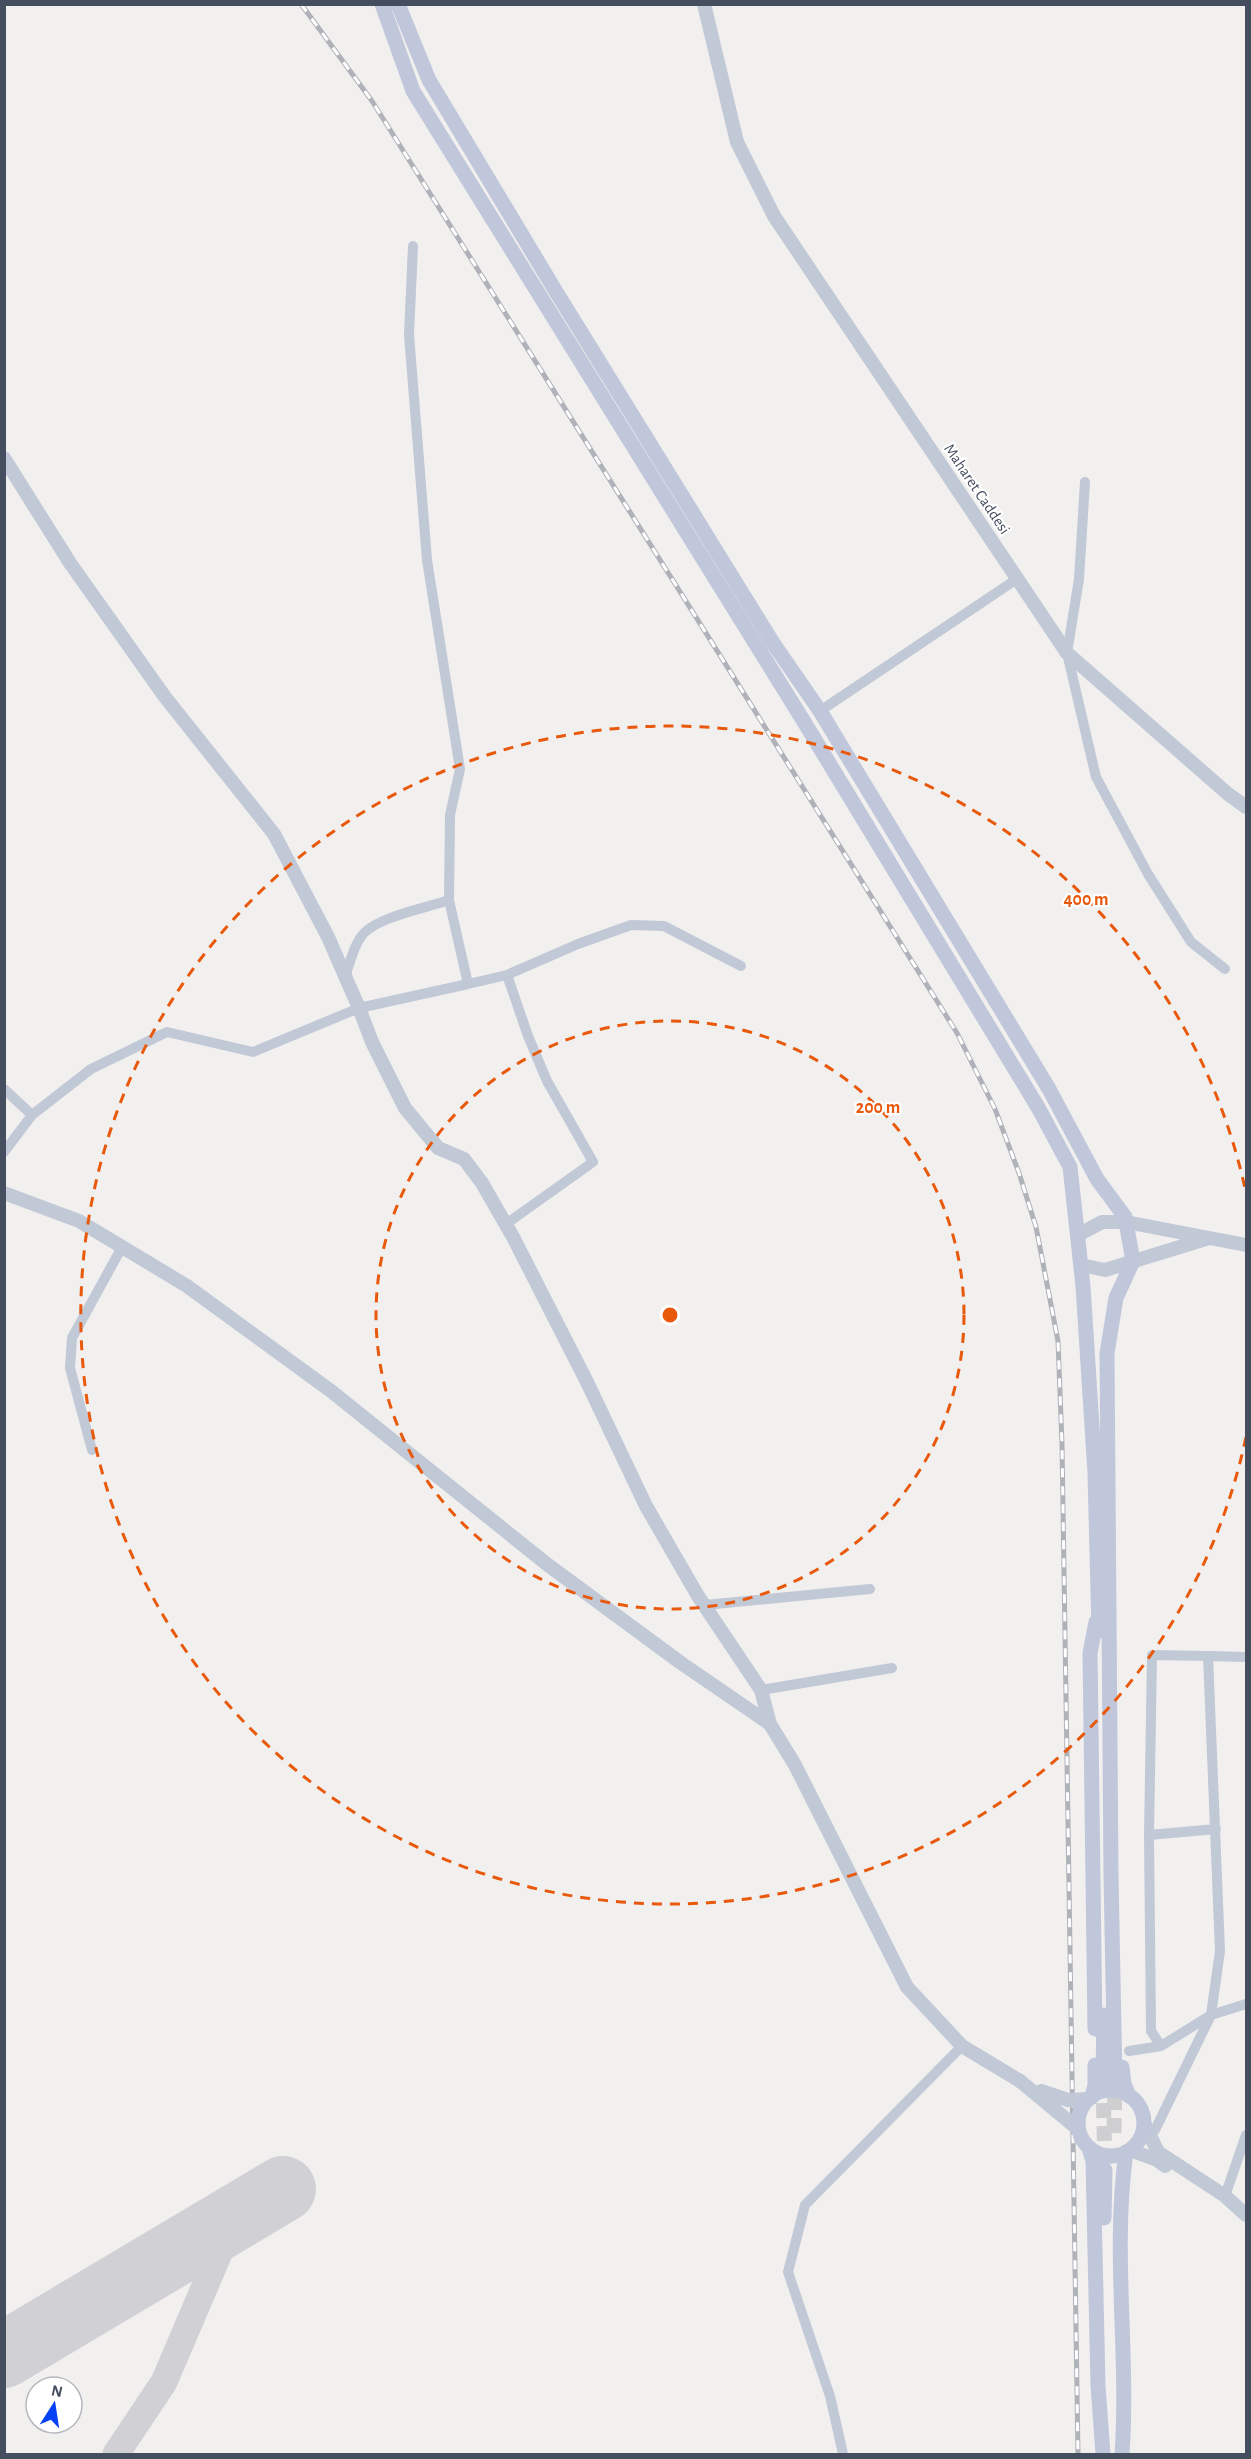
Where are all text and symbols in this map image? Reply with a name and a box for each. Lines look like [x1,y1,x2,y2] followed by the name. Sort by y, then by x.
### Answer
[941,441,1013,537] street label: Maharet Caddesi
[1063,891,1109,909] text: 400 m
[856,1099,900,1117] text: 200 m
[660,1305,680,1325] centre of rings
[24,2375,84,2435] north arrow
[50,2382,64,2400] text: N

